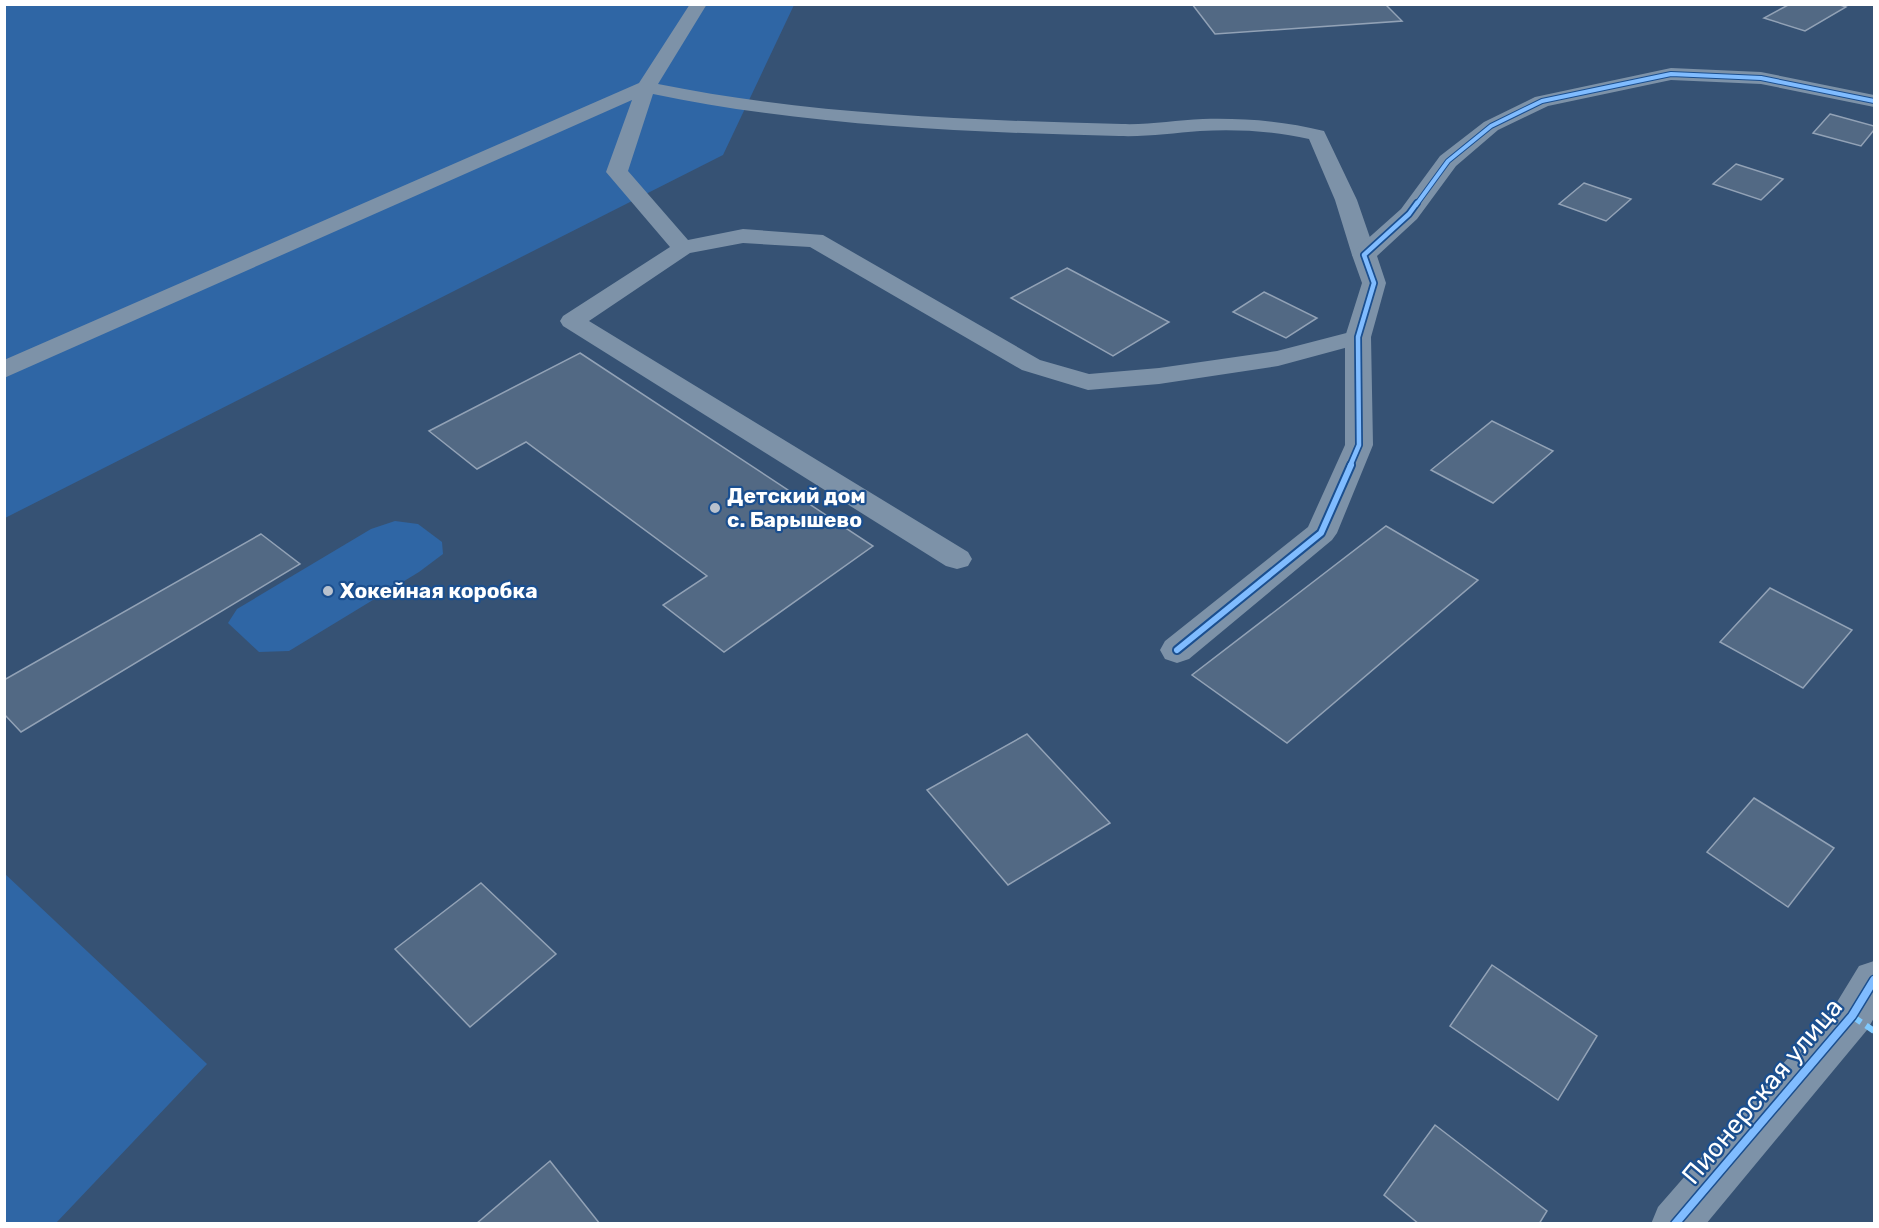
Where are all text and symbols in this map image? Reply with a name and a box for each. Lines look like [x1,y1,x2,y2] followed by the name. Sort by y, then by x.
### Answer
[727,483,866,532] place label: Детский дом с. Барышево
[708,501,722,515] marker: Детский дом с. Барышево
[340,578,538,603] place label: Хокейная коробка
[321,584,335,598] marker: Хокейная коробка
[1676,992,1849,1191] street label: Пионерская улица

